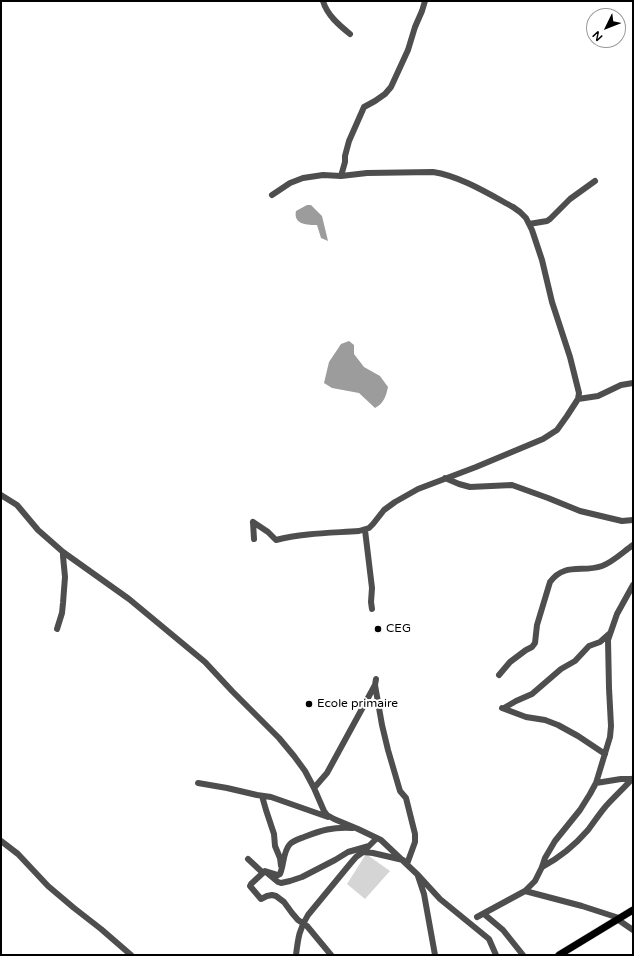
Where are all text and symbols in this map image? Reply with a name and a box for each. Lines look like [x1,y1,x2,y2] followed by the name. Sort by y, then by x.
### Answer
[586,8,626,48] north arrow
[590,28,605,44] text: N
[386,622,411,636] place label: CEG
[373,624,383,634] marker: CEG
[317,697,398,711] place label: Ecole primaire
[304,699,314,709] marker: Ecole primaire

